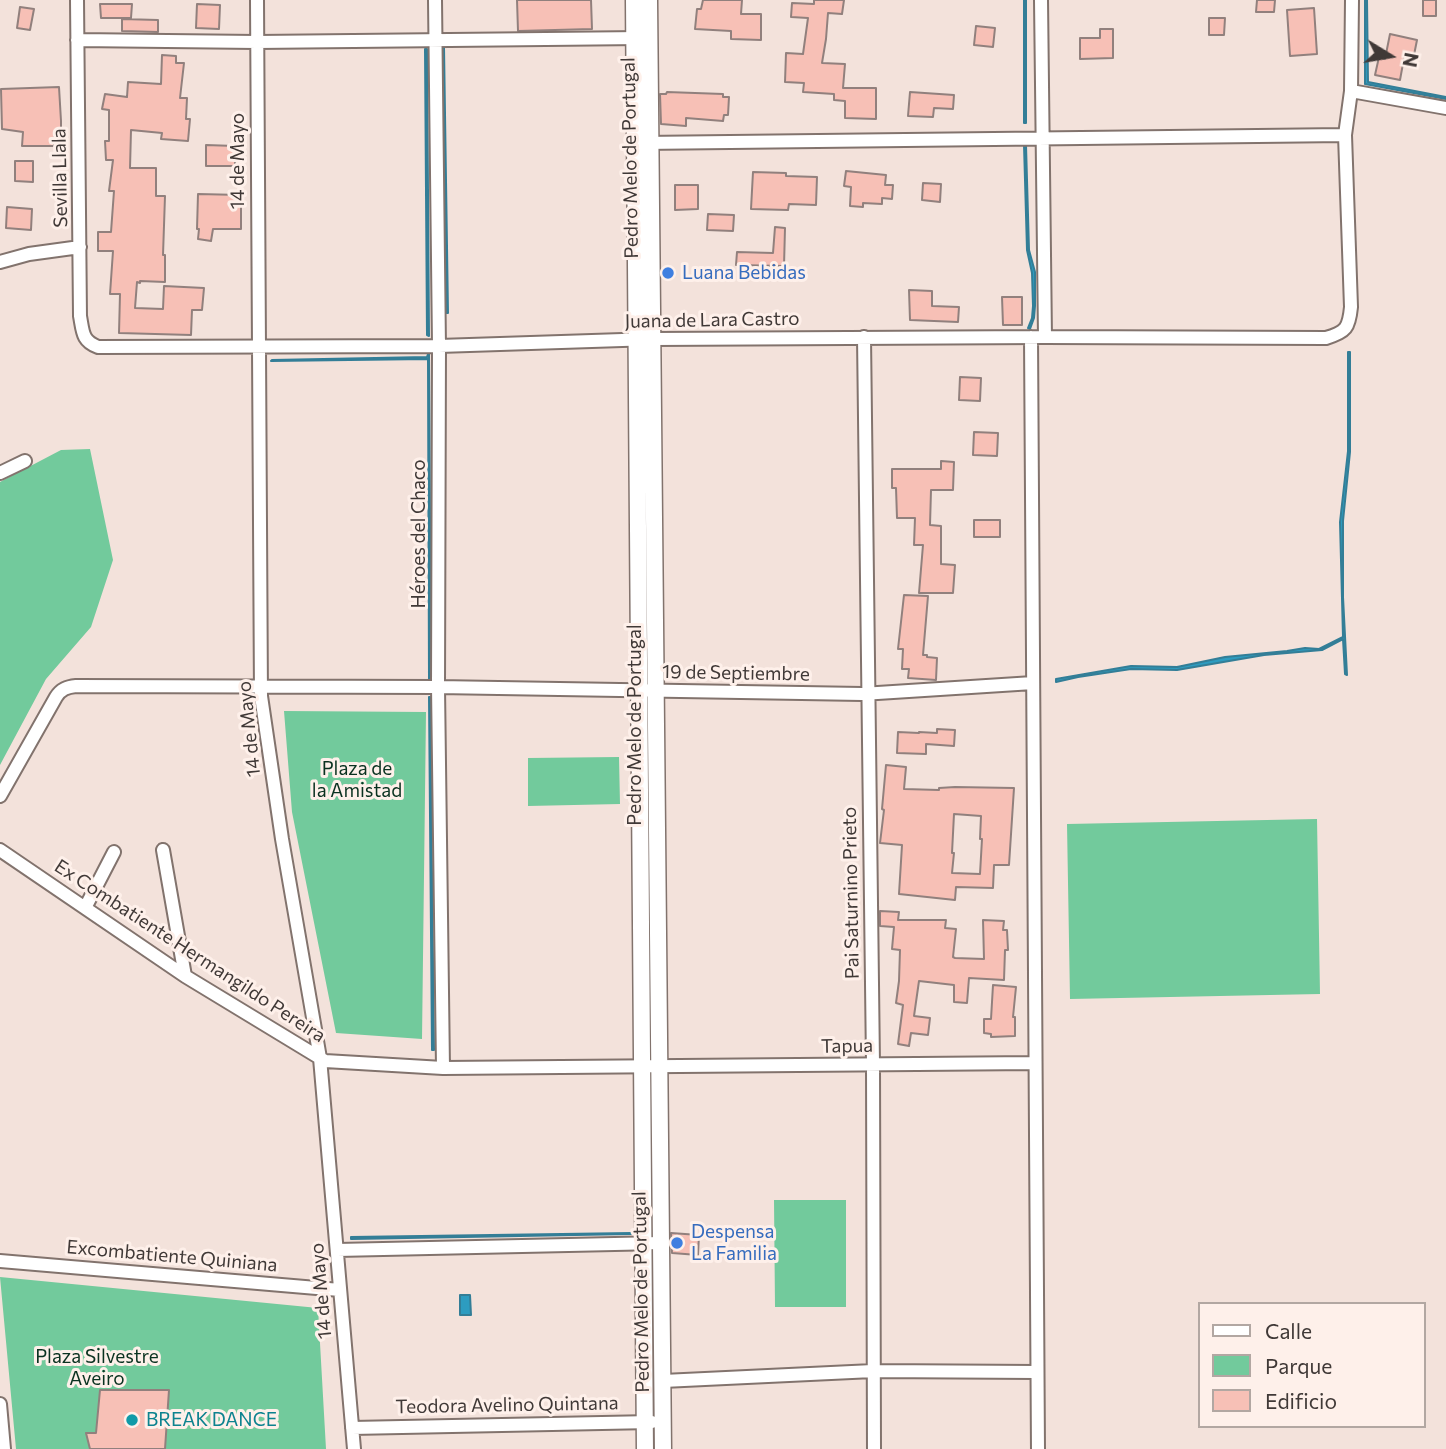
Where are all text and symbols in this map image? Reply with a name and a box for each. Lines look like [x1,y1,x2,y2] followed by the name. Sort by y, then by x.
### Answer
[1355,21,1425,91] north arrow
[1398,51,1424,69] text: N
[617,57,643,259] street label: Pedro Melo de Portugal
[227,113,249,209] street label: 14 de Mayo
[48,128,72,228] street label: Sevilla Llala
[682,262,806,284] place label: Luana Bebidas
[660,265,676,281] marker: Luana Bebidas
[624,307,800,333] street label: Juana de Lara Castro
[408,459,430,609] street label: Héroes del Chaco
[624,624,646,826] street label: Pedro Melo de Portugal
[662,660,810,686] street label: 19 de Septiembre
[233,680,265,778] street label: 14 de Mayo
[312,758,402,802] park label: Plaza de la Amistad
[838,807,864,979] street label: Pai Saturnino Prieto
[50,855,330,1047] street label: Ex Combatiente Hermangildo Pereira
[821,1034,873,1058] street label: Tapua
[628,1191,654,1393] street label: Pedro Melo de Portugal
[691,1221,777,1265] place label: Despensa La Familia
[65,1235,279,1277] street label: Excombatiente Quiniana
[669,1235,685,1251] marker: Despensa La Familia
[305,1242,337,1340] street label: 14 de Mayo
[1198,1302,1425,1428] legend
[1265,1318,1312,1343] text: Calle
[35,1346,159,1390] park label: Plaza Silvestre Aveiro
[1265,1353,1332,1378] text: Parque
[1265,1388,1337,1413] text: Edificio
[395,1392,619,1418] street label: Teodora Avelino Quintana
[146,1409,277,1431] place label: BREAK DANCE
[124,1412,140,1428] marker: BREAK DANCE

